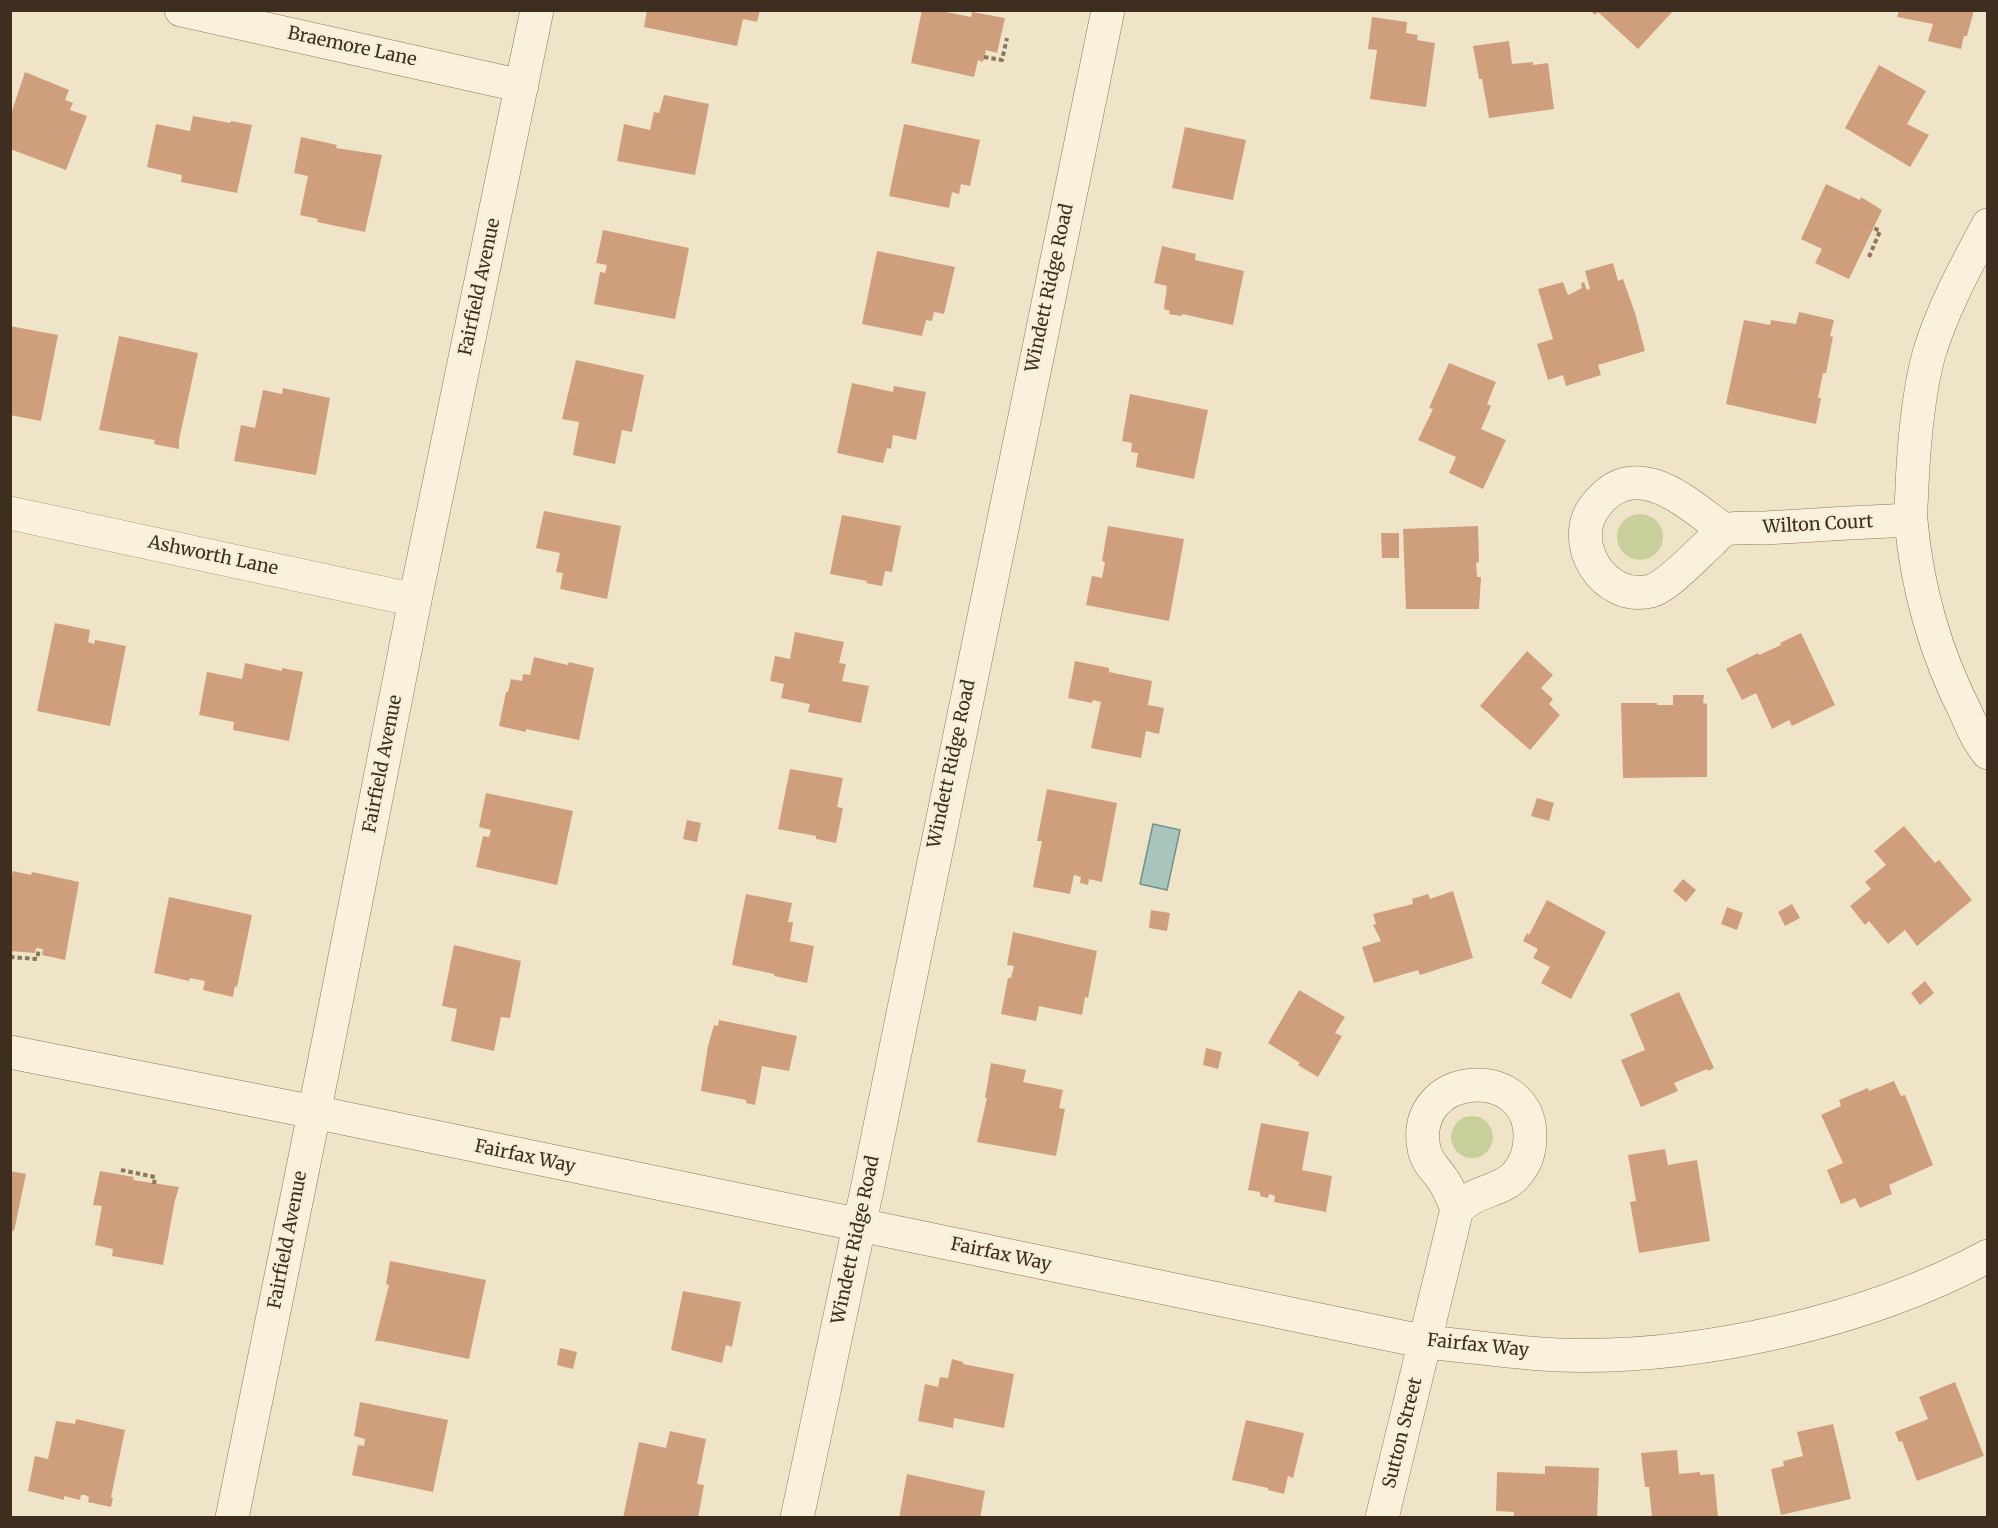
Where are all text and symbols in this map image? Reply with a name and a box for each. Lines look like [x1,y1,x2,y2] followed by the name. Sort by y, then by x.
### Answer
[286,23,418,71] street label: Braemore Lane
[1022,202,1078,374] street label: Windett Ridge Road
[455,216,505,358] street label: Fairfield Avenue
[1762,511,1874,539] street label: Wilton Court
[146,532,280,580] street label: Ashworth Lane
[924,678,980,850] street label: Windett Ridge Road
[359,693,407,835] street label: Fairfield Avenue
[473,1136,577,1178] street label: Fairfax Way
[828,1154,884,1326] street label: Windett Ridge Road
[264,1169,312,1311] street label: Fairfield Avenue
[949,1234,1053,1276] street label: Fairfax Way
[1426,1330,1530,1362] street label: Fairfax Way
[1379,1375,1427,1491] street label: Sutton Street

